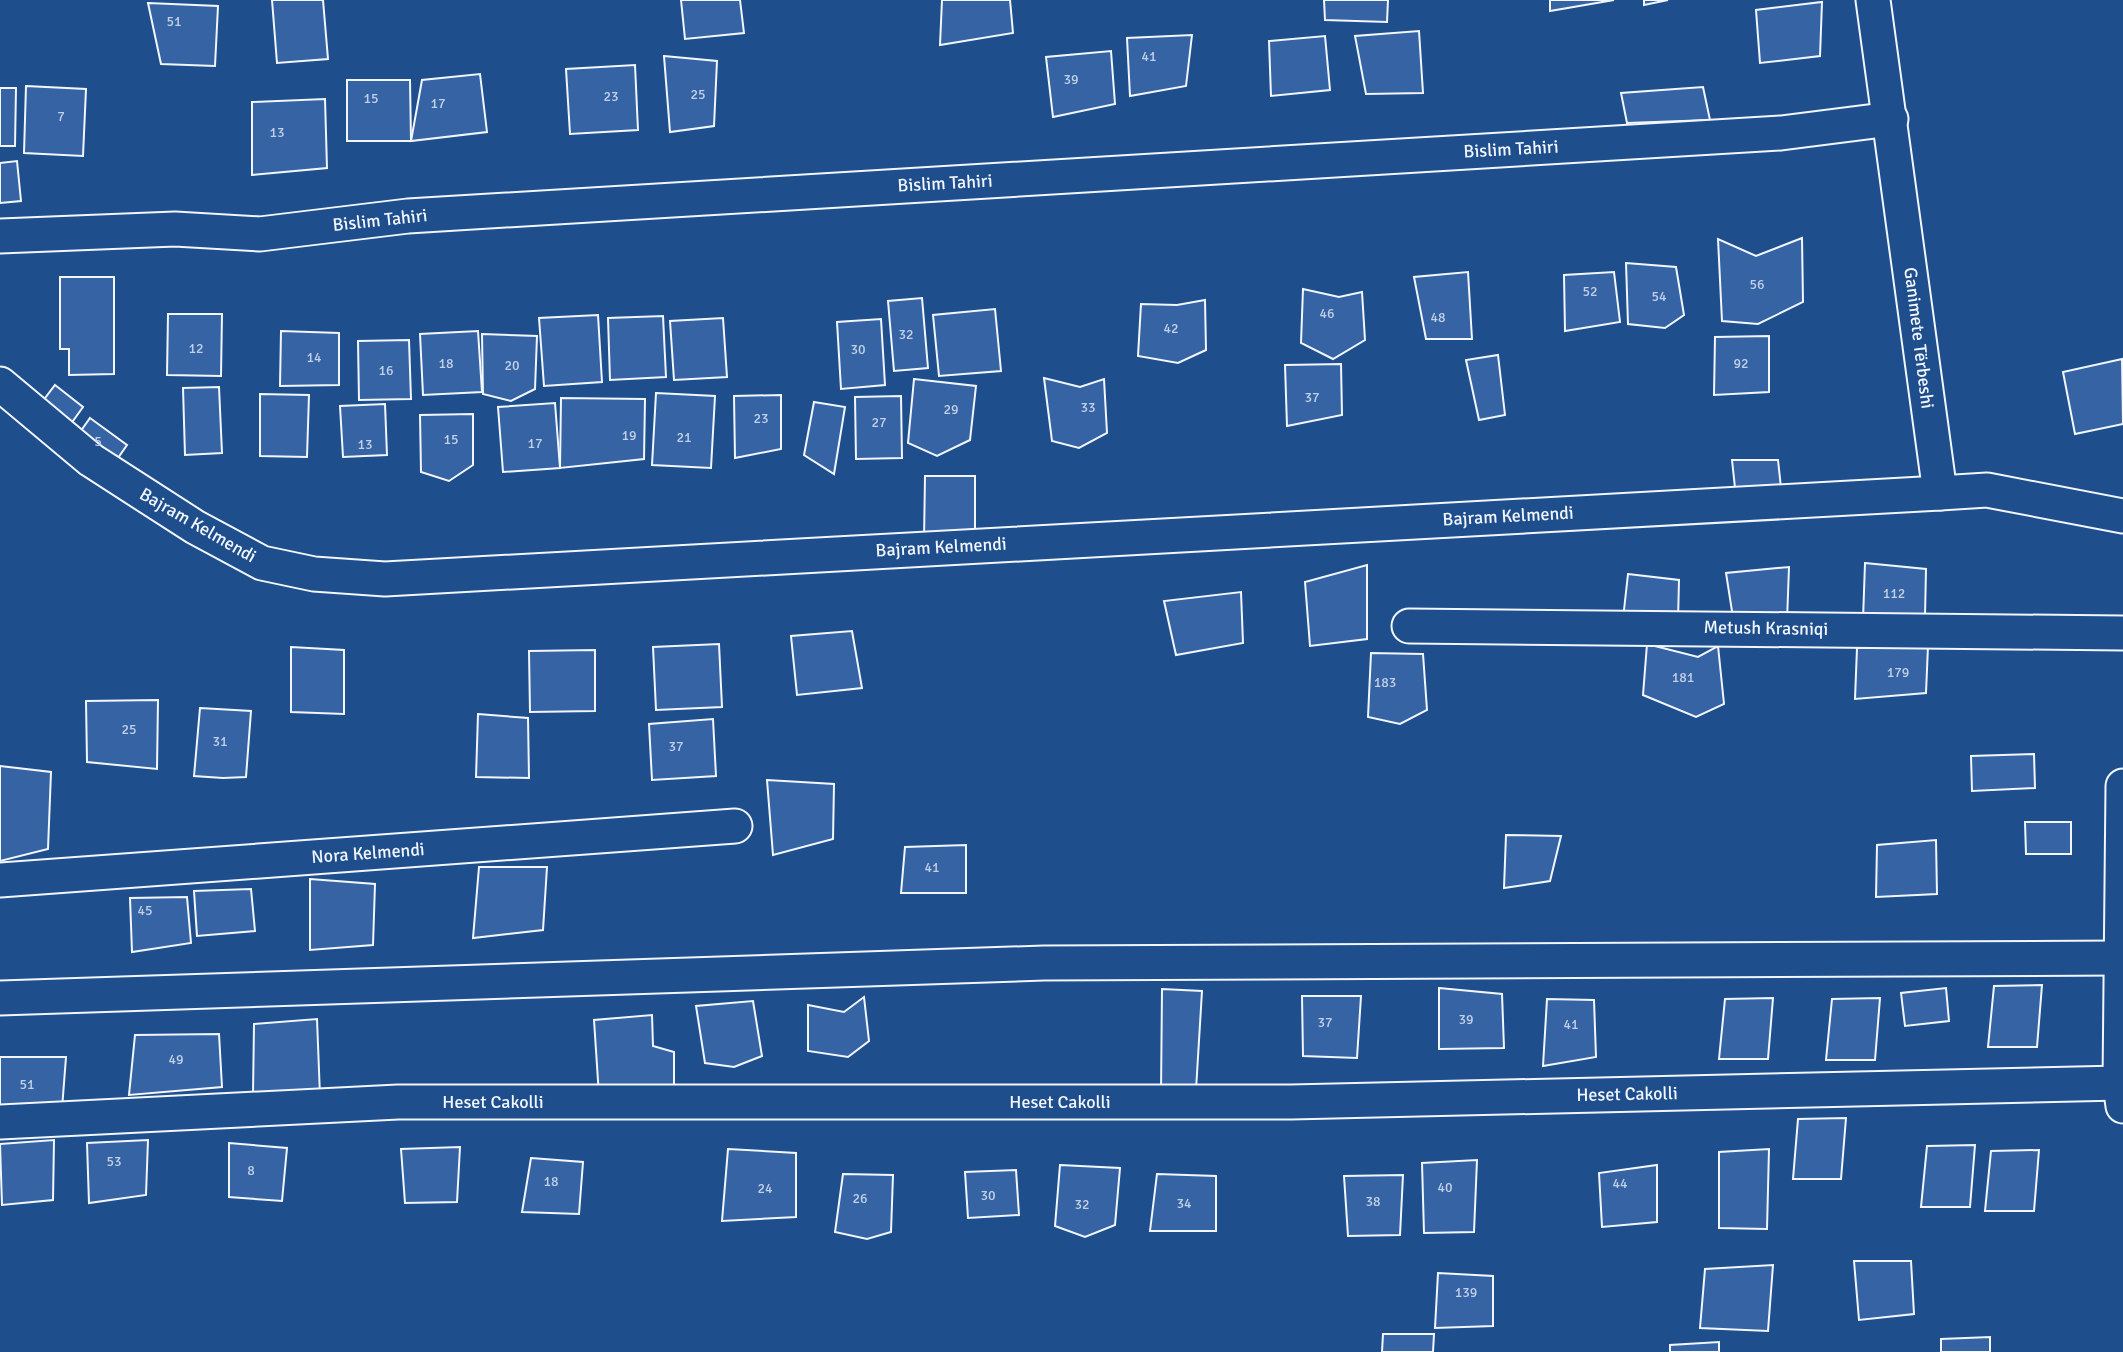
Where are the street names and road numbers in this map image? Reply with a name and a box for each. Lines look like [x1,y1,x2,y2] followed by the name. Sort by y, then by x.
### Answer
[1463,136,1559,162] street label: Bislim Tahiri
[897,170,993,196] street label: Bislim Tahiri
[332,204,428,236] street label: Bislim Tahiri
[1899,266,1939,410] street label: Ganimete Tërbeshi
[136,483,260,567] street label: Bajram Kelmendi
[1442,502,1574,530] street label: Bajram Kelmendi
[875,533,1007,561] street label: Bajram Kelmendi
[1703,616,1829,640] street label: Metush Krasniqi
[311,838,425,868] street label: Nora Kelmendi
[1576,1082,1678,1106] street label: Heset Cakolli
[442,1091,544,1113] street label: Heset Cakolli
[1009,1091,1111,1113] street label: Heset Cakolli

